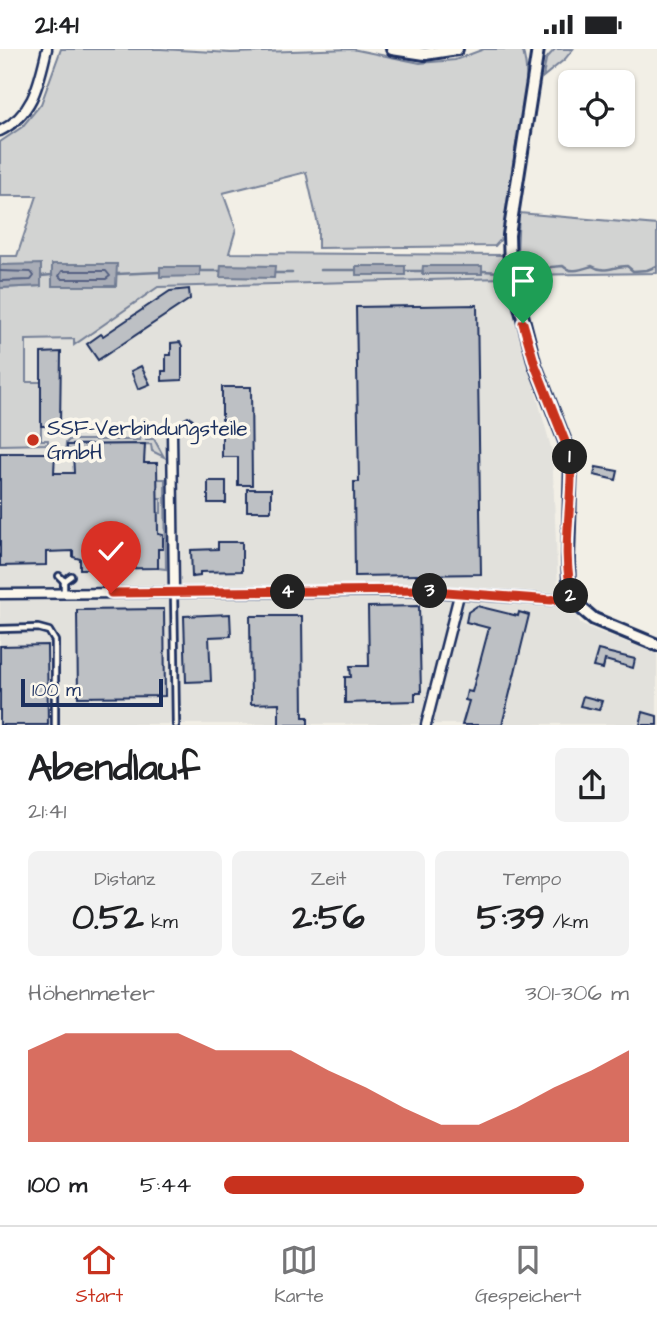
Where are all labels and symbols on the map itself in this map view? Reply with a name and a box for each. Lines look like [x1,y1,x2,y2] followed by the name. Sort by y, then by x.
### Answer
[493,251,553,323] pin
[47,414,248,467] place label: SSF-Verbindungsteile GmbH
[25,432,41,448] marker: SSF-Verbindungsteile GmbH
[552,439,588,475] pin: 1
[81,521,141,593] pin
[412,573,448,609] pin: 3
[270,575,306,609] pin: 4
[554,579,588,613] pin: 2
[21,675,163,707] scale bar

